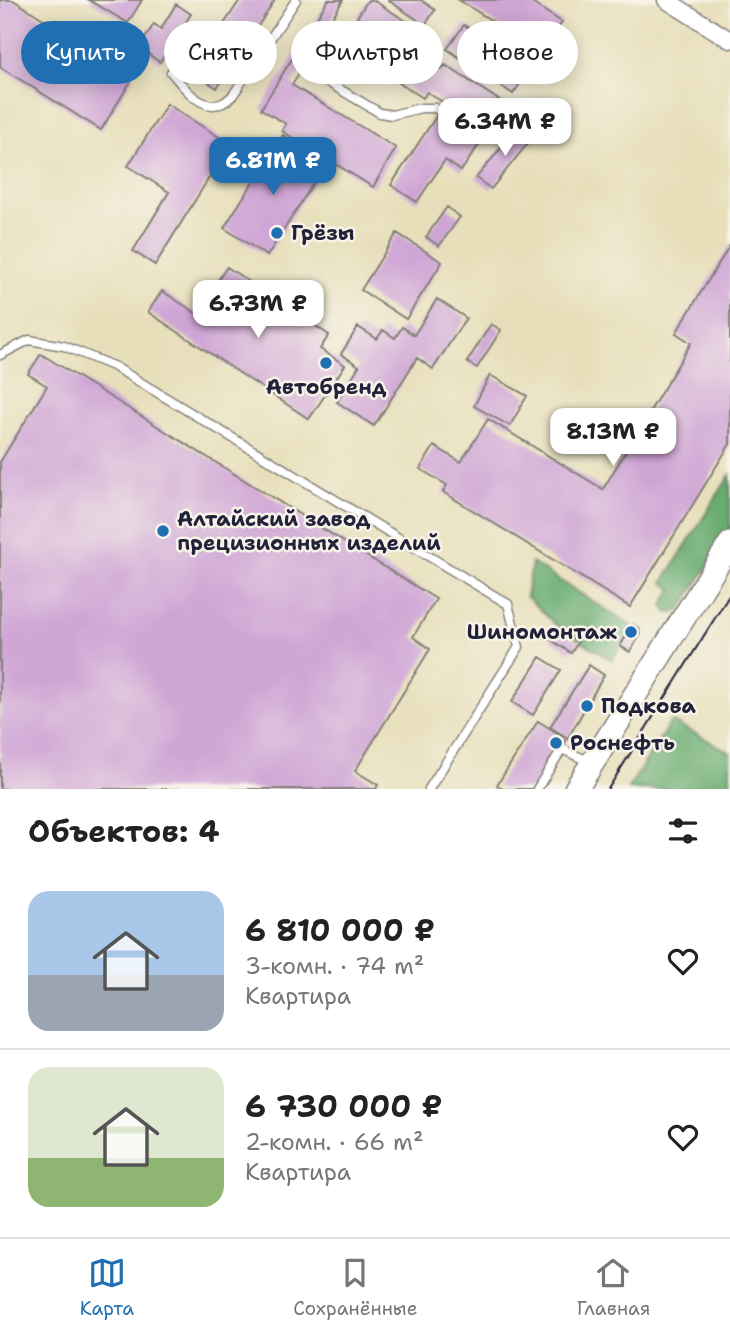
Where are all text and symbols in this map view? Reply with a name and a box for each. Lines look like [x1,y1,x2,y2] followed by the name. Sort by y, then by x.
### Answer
[21,21,150,84] chip: Купить
[164,21,277,84] chip: Снять
[291,21,443,84] chip: Фильтры
[457,21,578,84] chip: Новое
[440,99,570,158] pin: 6.34M ₽
[454,106,556,136] text: 6.34M ₽
[208,138,338,197] pin: 6.81M ₽
[225,145,321,175] text: 6.81M ₽
[291,219,354,247] place label: Грёзы
[269,225,285,241] marker: Грёзы
[193,280,323,340] pin: 6.73M ₽
[209,288,307,318] text: 6.73M ₽
[318,355,334,371] marker: Автобренд
[266,373,387,401] place label: Автобренд
[548,408,678,468] pin: 8.13M ₽
[566,416,660,446] text: 8.13M ₽
[177,505,441,557] place label: Алтайский завод прецизионных изделий
[155,523,171,539] marker: Алтайский завод прецизионных изделий
[467,618,617,646] place label: Шиномонтаж
[623,624,639,640] marker: Шиномонтаж
[601,692,696,720] place label: Подкова
[579,698,595,714] marker: Подкова
[570,729,675,757] place label: Роснефть
[548,735,564,751] marker: Роснефть
[28,811,220,852] text: Объектов: 4
[664,812,702,850] icon: filters
[245,910,435,951] text: 6 810 000 ₽
[84,919,168,1003] icon: home
[664,942,702,980] icon: heart
[245,951,424,981] text: 3-комн. · 74 m²
[245,981,351,1011] text: Квартира
[245,1086,442,1127] text: 6 730 000 ₽
[84,1095,168,1179] icon: home
[664,1118,702,1156] icon: heart
[245,1127,424,1157] text: 2-комн. · 66 m²
[245,1157,351,1187] text: Квартира
[80,1254,134,1321] tab: Карта
[293,1254,417,1321] tab: Сохранённые
[577,1254,650,1321] tab: Главная

